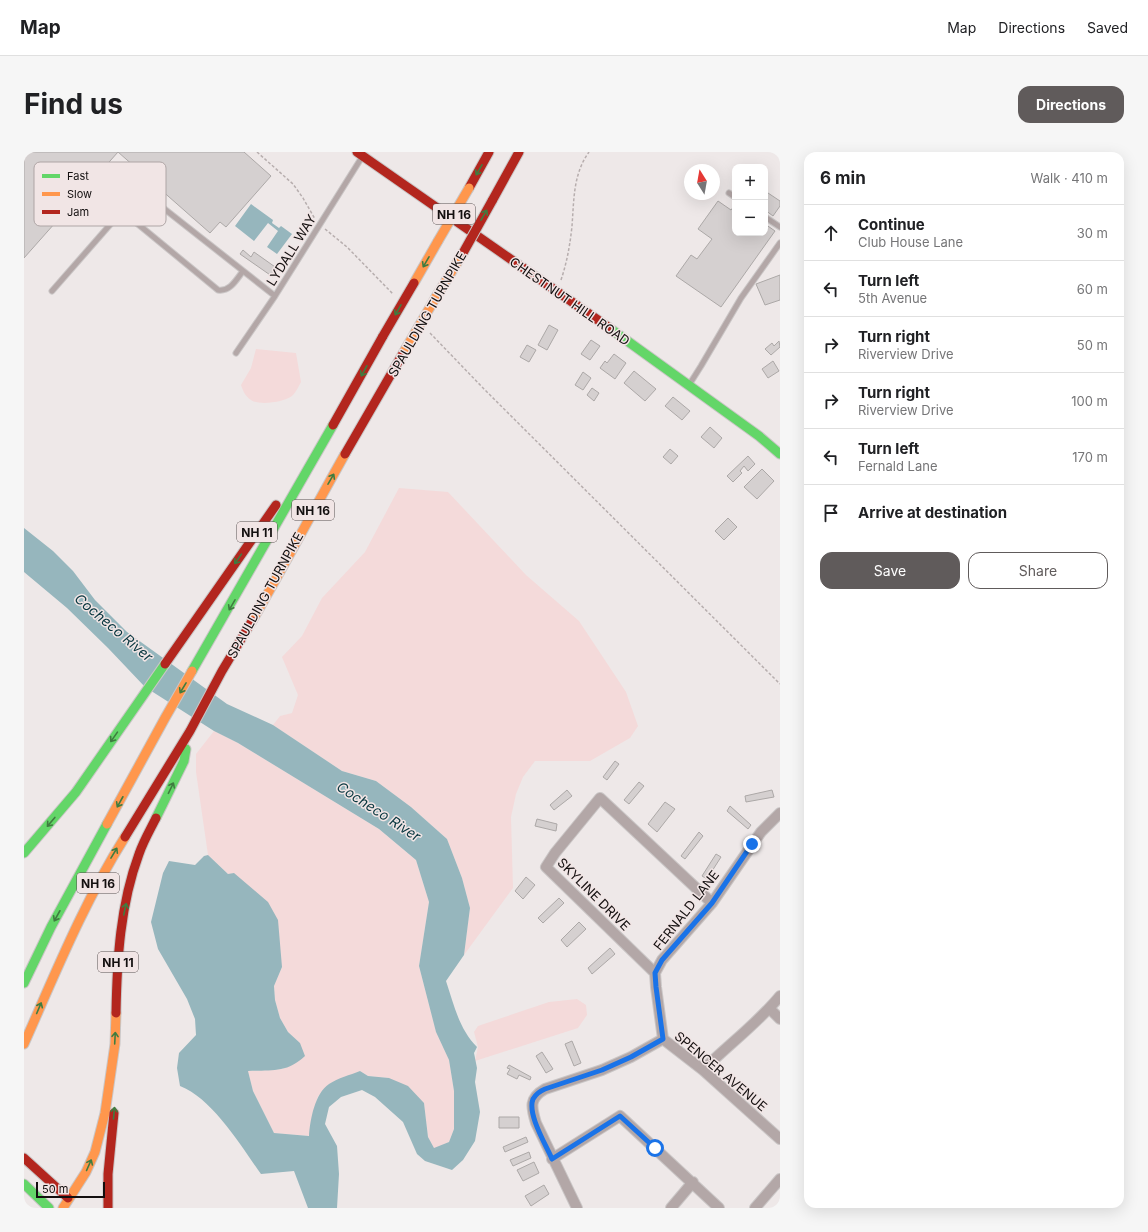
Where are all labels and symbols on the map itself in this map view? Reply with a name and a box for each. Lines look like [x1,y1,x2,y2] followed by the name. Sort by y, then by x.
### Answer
[34,162,166,226] legend
[475,164,483,176] one-way arrow
[684,164,720,200] north arrow
[67,169,89,183] text: Fast
[67,187,92,201] text: Slow
[433,204,475,224] road number: NH 16
[67,205,89,219] text: Jam
[481,209,489,221] one-way arrow
[263,211,319,289] street label: LYDALL WAY
[385,248,469,380] street label: SPAULDING TURNPIKE
[507,253,633,349] street label: CHESTNUT HILL ROAD
[421,256,429,268] one-way arrow
[394,304,402,316] one-way arrow
[360,364,368,376] one-way arrow
[328,473,336,485] one-way arrow
[292,500,334,520] road number: NH 16
[237,522,277,542] road number: NH 11
[224,529,306,661] street label: SPAULDING TURNPIKE
[234,553,242,564] one-way arrow
[72,589,157,665] water label: Cocheco River
[227,599,235,611] one-way arrow
[178,682,186,694] one-way arrow
[110,731,118,742] one-way arrow
[334,778,425,845] water label: Cocheco River
[168,783,175,795] one-way arrow
[116,796,123,808] one-way arrow
[46,816,55,827] one-way arrow
[743,835,761,853] route end
[110,848,118,859] one-way arrow
[554,854,634,934] street label: SKYLINE DRIVE
[650,867,722,953] street label: FERNALD LANE
[77,873,119,893] road number: NH 16
[121,903,129,916] one-way arrow
[53,910,61,922] one-way arrow
[98,952,138,972] road number: NH 11
[36,1003,44,1015] one-way arrow
[672,1028,770,1114] street label: SPENCER AVENUE
[111,1032,119,1045] one-way arrow
[110,1107,117,1120] one-way arrow
[646,1139,664,1157] route start
[86,1160,93,1172] one-way arrow
[36,1180,105,1199] scale bar

